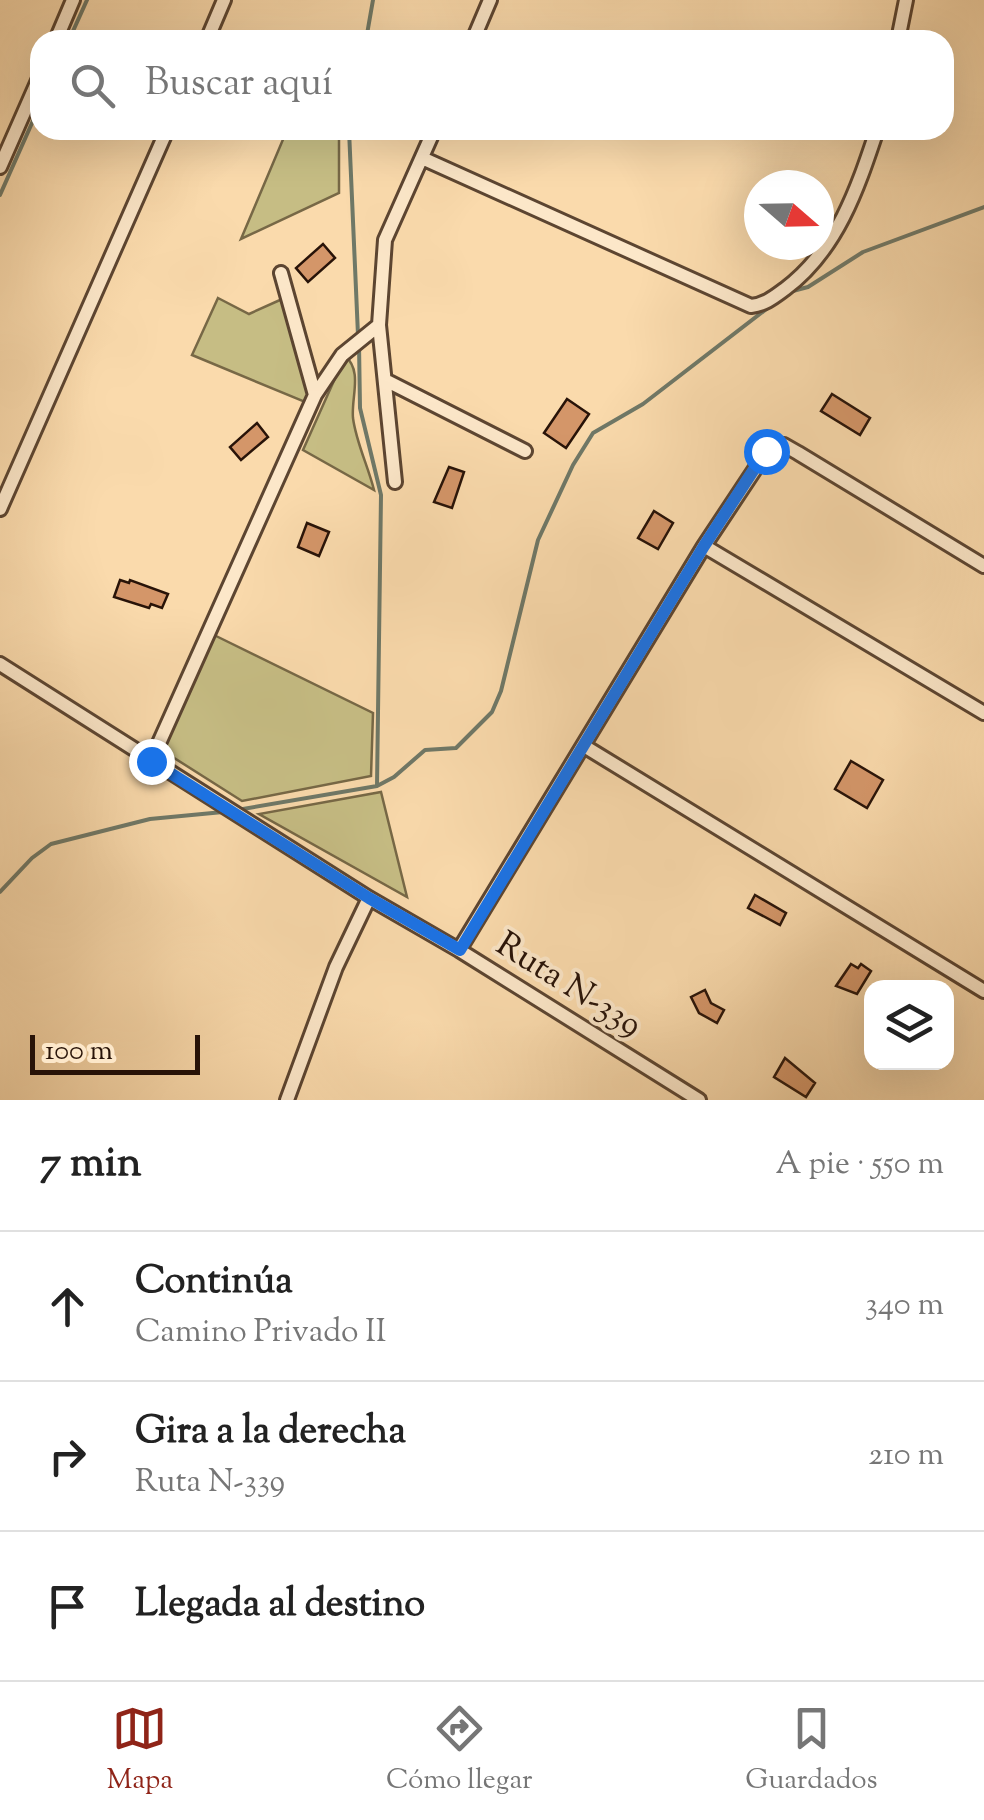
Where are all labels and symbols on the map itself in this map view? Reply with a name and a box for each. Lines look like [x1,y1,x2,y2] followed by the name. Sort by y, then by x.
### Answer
[744,170,834,260] north arrow
[744,429,790,475] route start
[129,739,175,785] route end
[485,921,651,1051] street label: Ruta N-339
[30,1030,200,1074] scale bar

